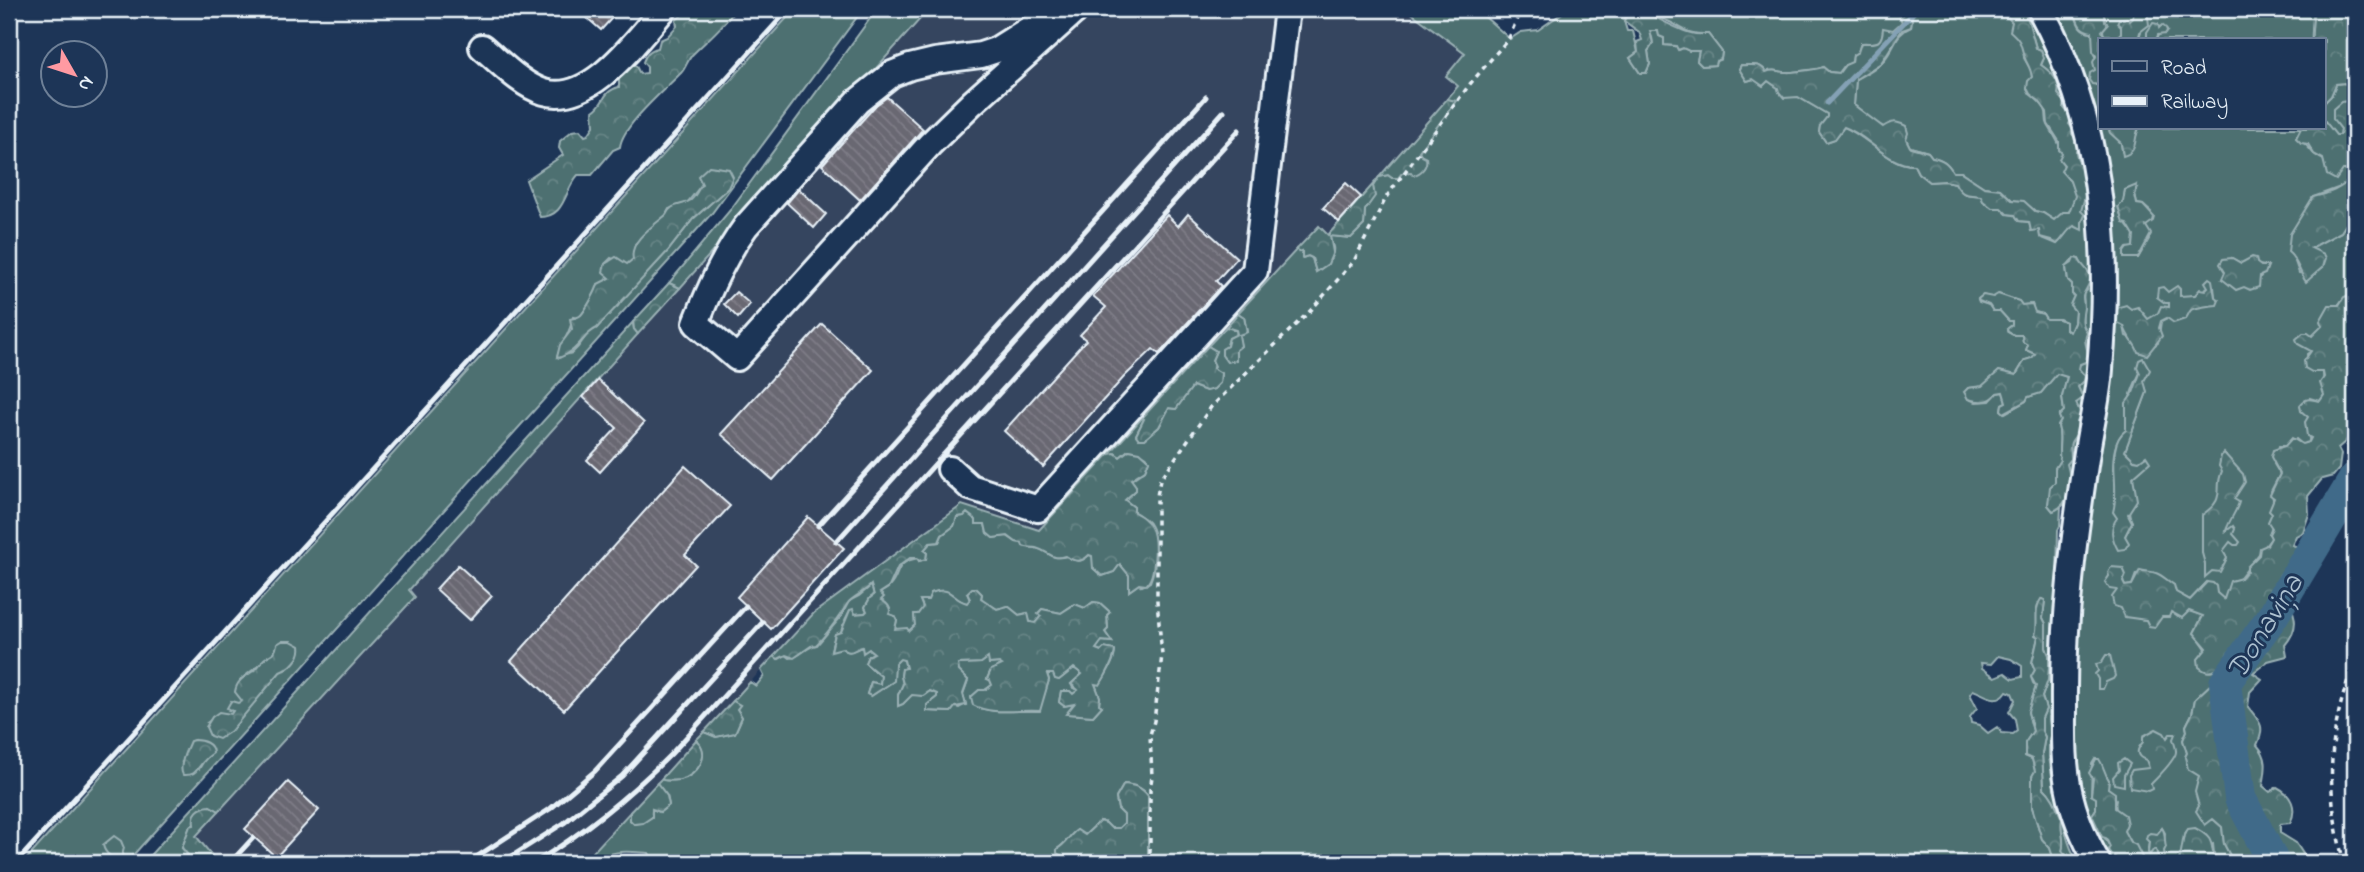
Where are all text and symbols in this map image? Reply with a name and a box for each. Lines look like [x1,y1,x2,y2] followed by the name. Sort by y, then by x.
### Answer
[38,38,108,108] north arrow
[2098,38,2326,130] legend
[2161,54,2207,84] text: Road
[71,70,100,97] text: N
[2161,88,2228,120] text: Railway
[2217,566,2317,689] water label: Donaviņa

